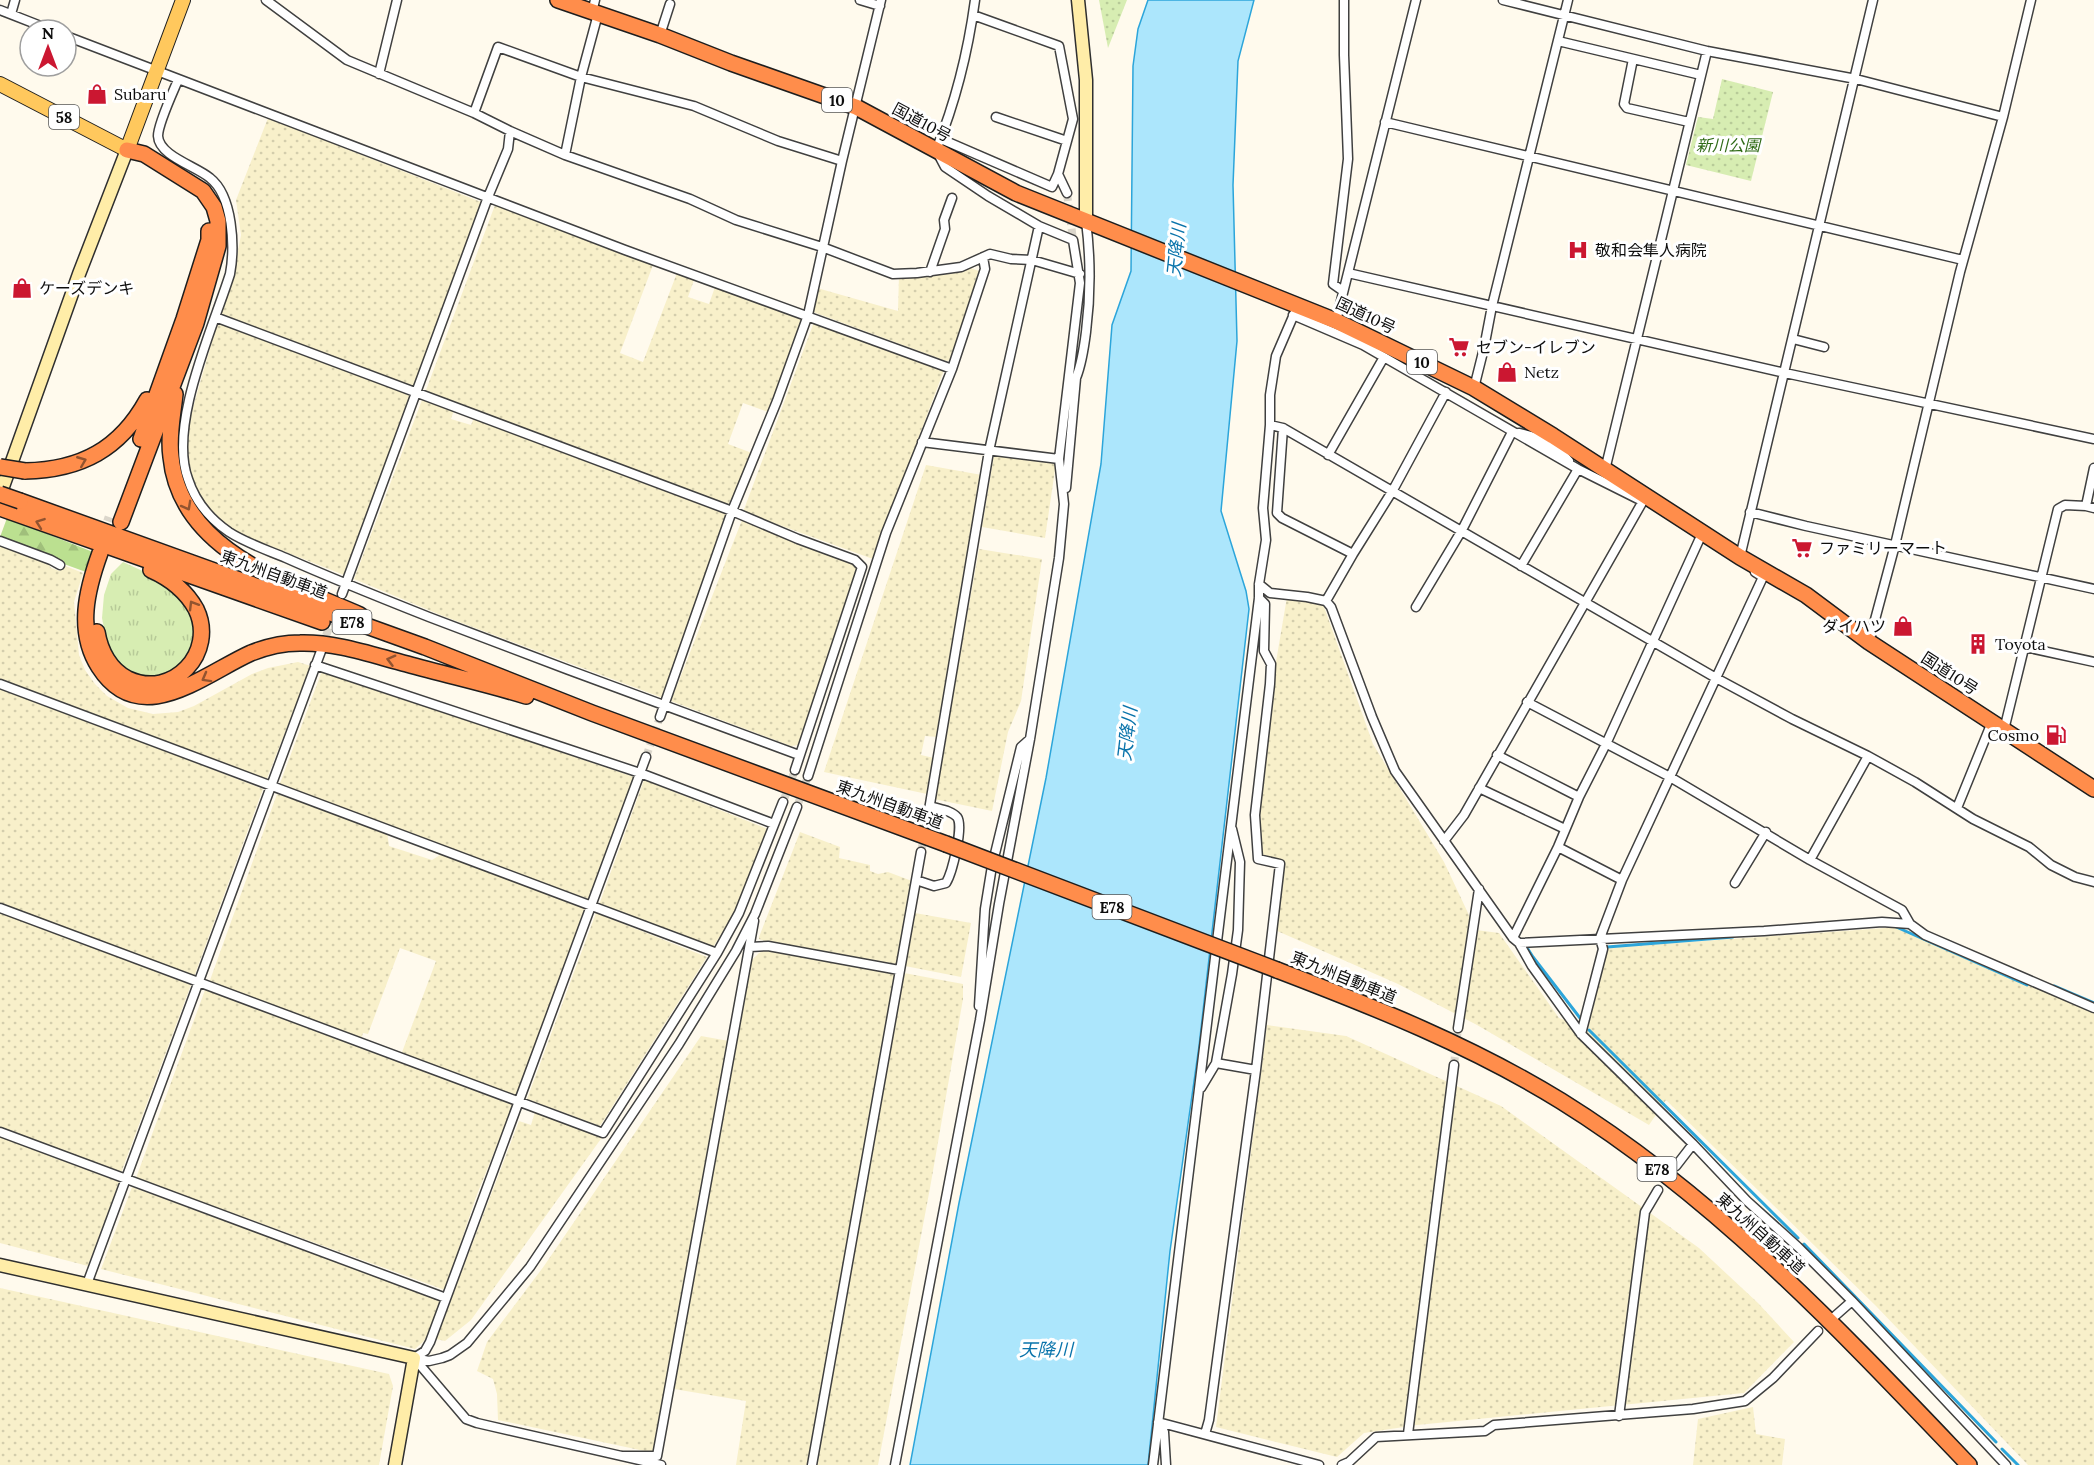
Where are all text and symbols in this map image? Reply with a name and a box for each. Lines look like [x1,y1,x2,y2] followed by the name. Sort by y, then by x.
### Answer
[18,18,78,78] north arrow
[42,23,54,43] text: N
[85,82,109,106] shop icon: Subaru
[114,84,167,104] place label: Subaru
[822,88,852,112] road number: 10
[889,98,955,146] street label: 国道10号
[49,105,79,129] road number: 58
[1696,135,1762,155] park label: 新川公園
[1162,220,1190,278] water label: 天降川
[1566,238,1590,262] hospital icon: 敬和会隼人病院
[1595,240,1707,260] place label: 敬和会隼人病院
[10,276,34,300] shop icon: ケーズデンキ
[39,278,134,298] place label: ケーズデンキ
[1333,292,1399,338] street label: 国道10号
[1447,335,1471,359] supermarket icon: セブン-イレブン
[1476,337,1596,357] place label: セブン-イレブン
[1407,350,1437,374] road number: 10
[1495,360,1519,384] shop icon: Netz
[1524,362,1559,382] place label: Netz
[76,456,87,468] one-way arrow
[179,500,191,510] one-way arrow
[35,518,46,531] one-way arrow
[1790,536,1814,560] supermarket icon: ファミリーマート
[1819,538,1947,558] place label: ファミリーマート
[218,545,330,603] street label: 東九州自動車道
[188,601,200,611] one-way arrow
[332,610,372,634] road number: E78
[1891,614,1915,638] shop icon: ダイハツ
[1822,616,1886,636] place label: ダイハツ
[1966,632,1990,656] building icon: Toyota
[1995,634,2046,654] place label: Toyota
[1918,647,1982,699] street label: 国道10号
[386,654,396,667] one-way arrow
[201,671,212,682] one-way arrow
[1112,704,1142,762] water label: 天降川
[2044,723,2068,747] fuel station icon: Cosmo
[1987,725,2039,745] place label: Cosmo
[834,775,946,833] street label: 東九州自動車道
[1092,895,1132,919] road number: E78
[1288,947,1400,1007] street label: 東九州自動車道
[1638,1157,1676,1181] road number: E78
[1713,1188,1809,1278] street label: 東九州自動車道
[1019,1338,1075,1361] water label: 天降川

